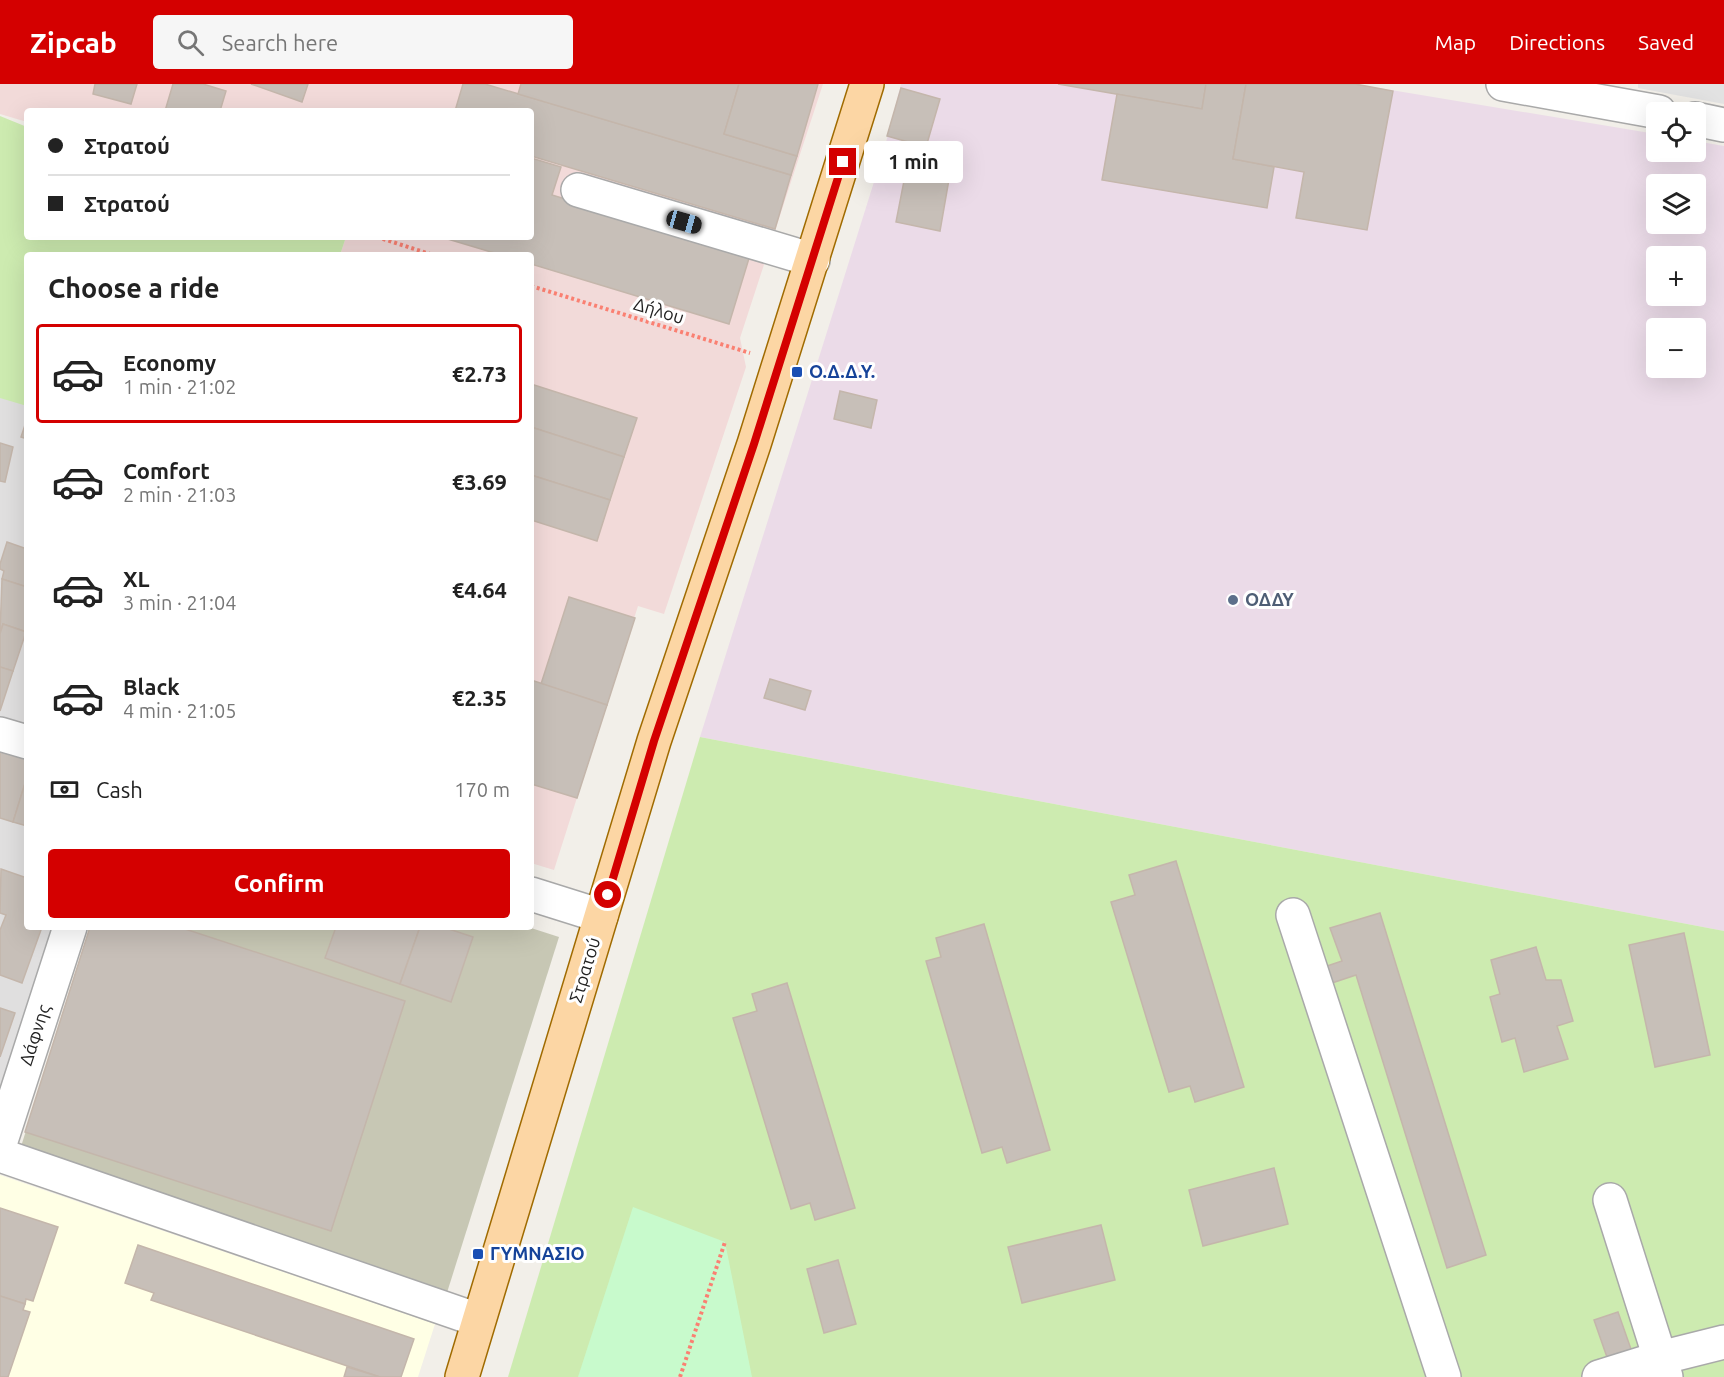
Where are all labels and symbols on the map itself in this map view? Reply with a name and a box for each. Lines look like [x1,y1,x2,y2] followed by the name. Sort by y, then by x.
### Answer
[864,141,963,183] callout: 1 min
[829,148,856,175] route end
[664,208,704,236] car
[632,293,687,327] street label: Δήλου
[809,361,875,381] place label: Ο.Δ.Δ.Υ.
[790,365,804,379] marker: Ο.Δ.Δ.Υ.
[1245,589,1294,609] place label: ΟΔΔΥ
[1226,593,1240,607] marker: ΟΔΔΥ
[594,881,621,908] route start
[565,935,603,1005] street label: Στρατού
[15,1002,54,1068] street label: Δάφνης
[490,1243,585,1263] place label: ΓΥΜΝΑΣΙΟ
[471,1247,485,1261] marker: ΓΥΜΝΑΣΙΟ

